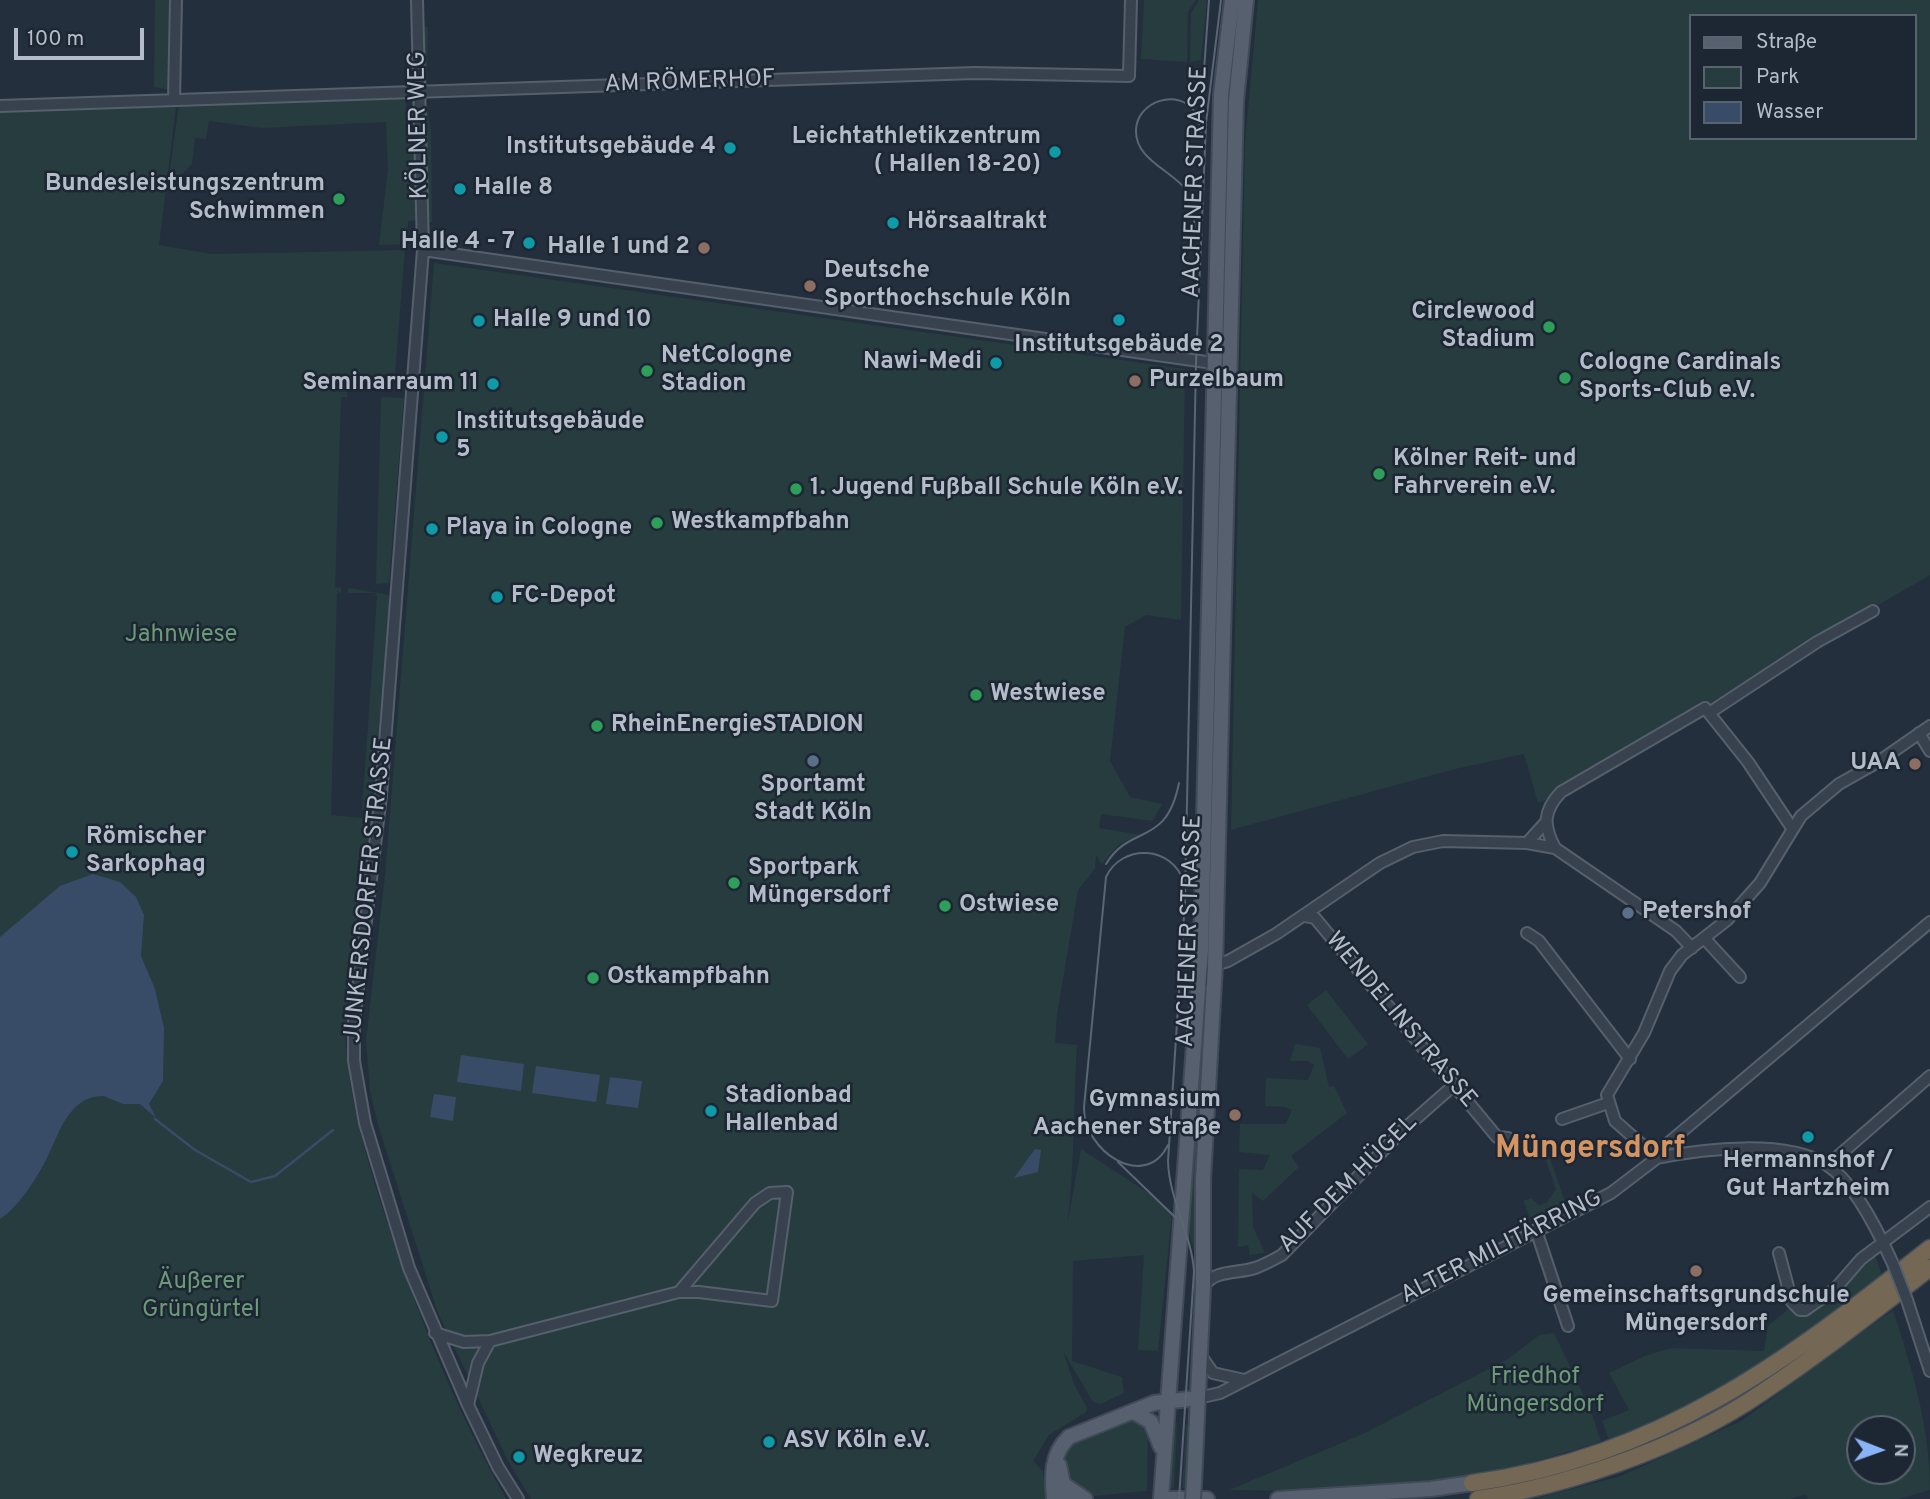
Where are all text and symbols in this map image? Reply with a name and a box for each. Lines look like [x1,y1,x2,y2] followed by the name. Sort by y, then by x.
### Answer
[18,14,147,58] scale bar
[1688,14,1916,140] legend
[27,26,84,53] text: 100 m
[1756,29,1817,56] text: Straße
[404,51,436,199] street label: KÖLNER WEG
[1756,64,1799,91] text: Park
[1179,65,1215,299] street label: AACHENER STRASSE
[604,66,776,100] street label: AM RÖMERHOF
[1756,99,1823,126] text: Wasser
[792,124,1041,180] place label: Leichtathletikzentrum ( Hallen 18-20)
[506,134,716,162] place label: Institutsgebäude 4
[722,140,738,156] marker: Institutsgebäude 4
[1047,144,1063,160] marker: Leichtathletikzentrum ( Hallen 18-20)
[45,171,325,227] place label: Bundesleistungszentrum Schwimmen
[474,175,553,203] place label: Halle 8
[452,181,468,197] marker: Halle 8
[331,191,347,207] marker: Bundesleistungszentrum Schwimmen
[907,209,1047,237] place label: Hörsaaltrakt
[885,215,901,231] marker: Hörsaaltrakt
[401,229,515,257] place label: Halle 4 - 7
[547,234,690,262] place label: Halle 1 und 2
[521,235,537,251] marker: Halle 4 - 7
[696,240,712,256] marker: Halle 1 und 2
[824,258,1071,314] place label: Deutsche Sporthochschule Köln
[802,278,818,294] marker: Deutsche Sporthochschule Köln
[1411,299,1535,355] place label: Circlewood Stadium
[493,307,652,335] place label: Halle 9 und 10
[1111,312,1127,328] marker: Institutsgebäude 2
[471,313,487,329] marker: Halle 9 und 10
[1541,319,1557,335] marker: Circlewood Stadium
[1014,332,1224,360] place label: Institutsgebäude 2
[661,343,792,399] place label: NetCologne Stadion
[863,349,982,377] place label: Nawi-Medi
[1579,350,1781,406] place label: Cologne Cardinals Sports-Club e.V.
[988,355,1004,371] marker: Nawi-Medi
[639,363,655,379] marker: NetCologne Stadion
[1149,367,1284,395] place label: Purzelbaum
[302,370,479,398] place label: Seminarraum 11
[1557,370,1573,386] marker: Cologne Cardinals Sports-Club e.V.
[1127,373,1143,389] marker: Purzelbaum
[485,376,501,392] marker: Seminarraum 11
[456,409,645,465] place label: Institutsgebäude 5
[434,429,450,445] marker: Institutsgebäude 5
[1393,446,1576,502] place label: Kölner Reit- und Fahrverein e.V.
[1371,466,1387,482] marker: Kölner Reit- und Fahrverein e.V.
[810,475,1183,503] place label: 1. Jugend Fußball Schule Köln e.V.
[788,481,804,497] marker: 1. Jugend Fußball Schule Köln e.V.
[671,509,850,537] place label: Westkampfbahn
[446,515,632,543] place label: Playa in Cologne
[649,515,665,531] marker: Westkampfbahn
[424,521,440,537] marker: Playa in Cologne
[511,583,616,611] place label: FC-Depot
[489,589,505,605] marker: FC-Depot
[125,622,237,650] park label: Jahnwiese
[990,681,1106,709] place label: Westwiese
[968,687,984,703] marker: Westwiese
[611,712,864,740] place label: RheinEnergieSTADION
[589,718,605,734] marker: RheinEnergieSTADION
[340,736,400,1044] street label: JUNKERSDORFER STRASSE
[1850,750,1901,778] place label: UAA
[805,753,821,769] marker: Sportamt Stadt Köln
[1907,756,1923,772] marker: UAA
[754,772,872,828] place label: Sportamt Stadt Köln
[1173,814,1209,1048] street label: AACHENER STRASSE
[86,824,206,880] place label: Römischer Sarkophag
[64,844,80,860] marker: Römischer Sarkophag
[748,855,891,911] place label: Sportpark Müngersdorf
[726,875,742,891] marker: Sportpark Müngersdorf
[959,892,1059,920] place label: Ostwiese
[937,898,953,914] marker: Ostwiese
[1642,899,1751,927] place label: Petershof
[1620,905,1636,921] marker: Petershof
[1318,927,1482,1115] street label: WENDELINSTRASSE
[607,964,770,992] place label: Ostkampfbahn
[585,970,601,986] marker: Ostkampfbahn
[725,1083,852,1139] place label: Stadionbad Hallenbad
[1033,1087,1221,1143] place label: Gymnasium Aachener Straße
[703,1103,719,1119] marker: Stadionbad Hallenbad
[1227,1107,1243,1123] marker: Gymnasium Aachener Straße
[1274,1110,1424,1260] street label: AUF DEM HÜGEL
[1800,1129,1816,1145] marker: Hermannshof / Gut Hartzheim
[1495,1132,1685,1170] district label: Müngersdorf
[1723,1148,1893,1204] place label: Hermannshof / Gut Hartzheim
[1396,1185,1608,1311] street label: ALTER MILITÄRRING
[1688,1263,1704,1279] marker: Gemeinschaftsgrundschule Müngersdorf
[142,1269,260,1325] park label: Äußerer Grüngürtel
[1542,1283,1850,1339] place label: Gemeinschaftsgrundschule Müngersdorf
[1466,1364,1604,1420] park label: Friedhof Müngersdorf
[1846,1415,1916,1485] north arrow
[783,1428,930,1456] place label: ASV Köln e.V.
[761,1434,777,1450] marker: ASV Köln e.V.
[533,1443,643,1471] place label: Wegkreuz
[1888,1443,1912,1457] text: N
[511,1449,527,1465] marker: Wegkreuz

